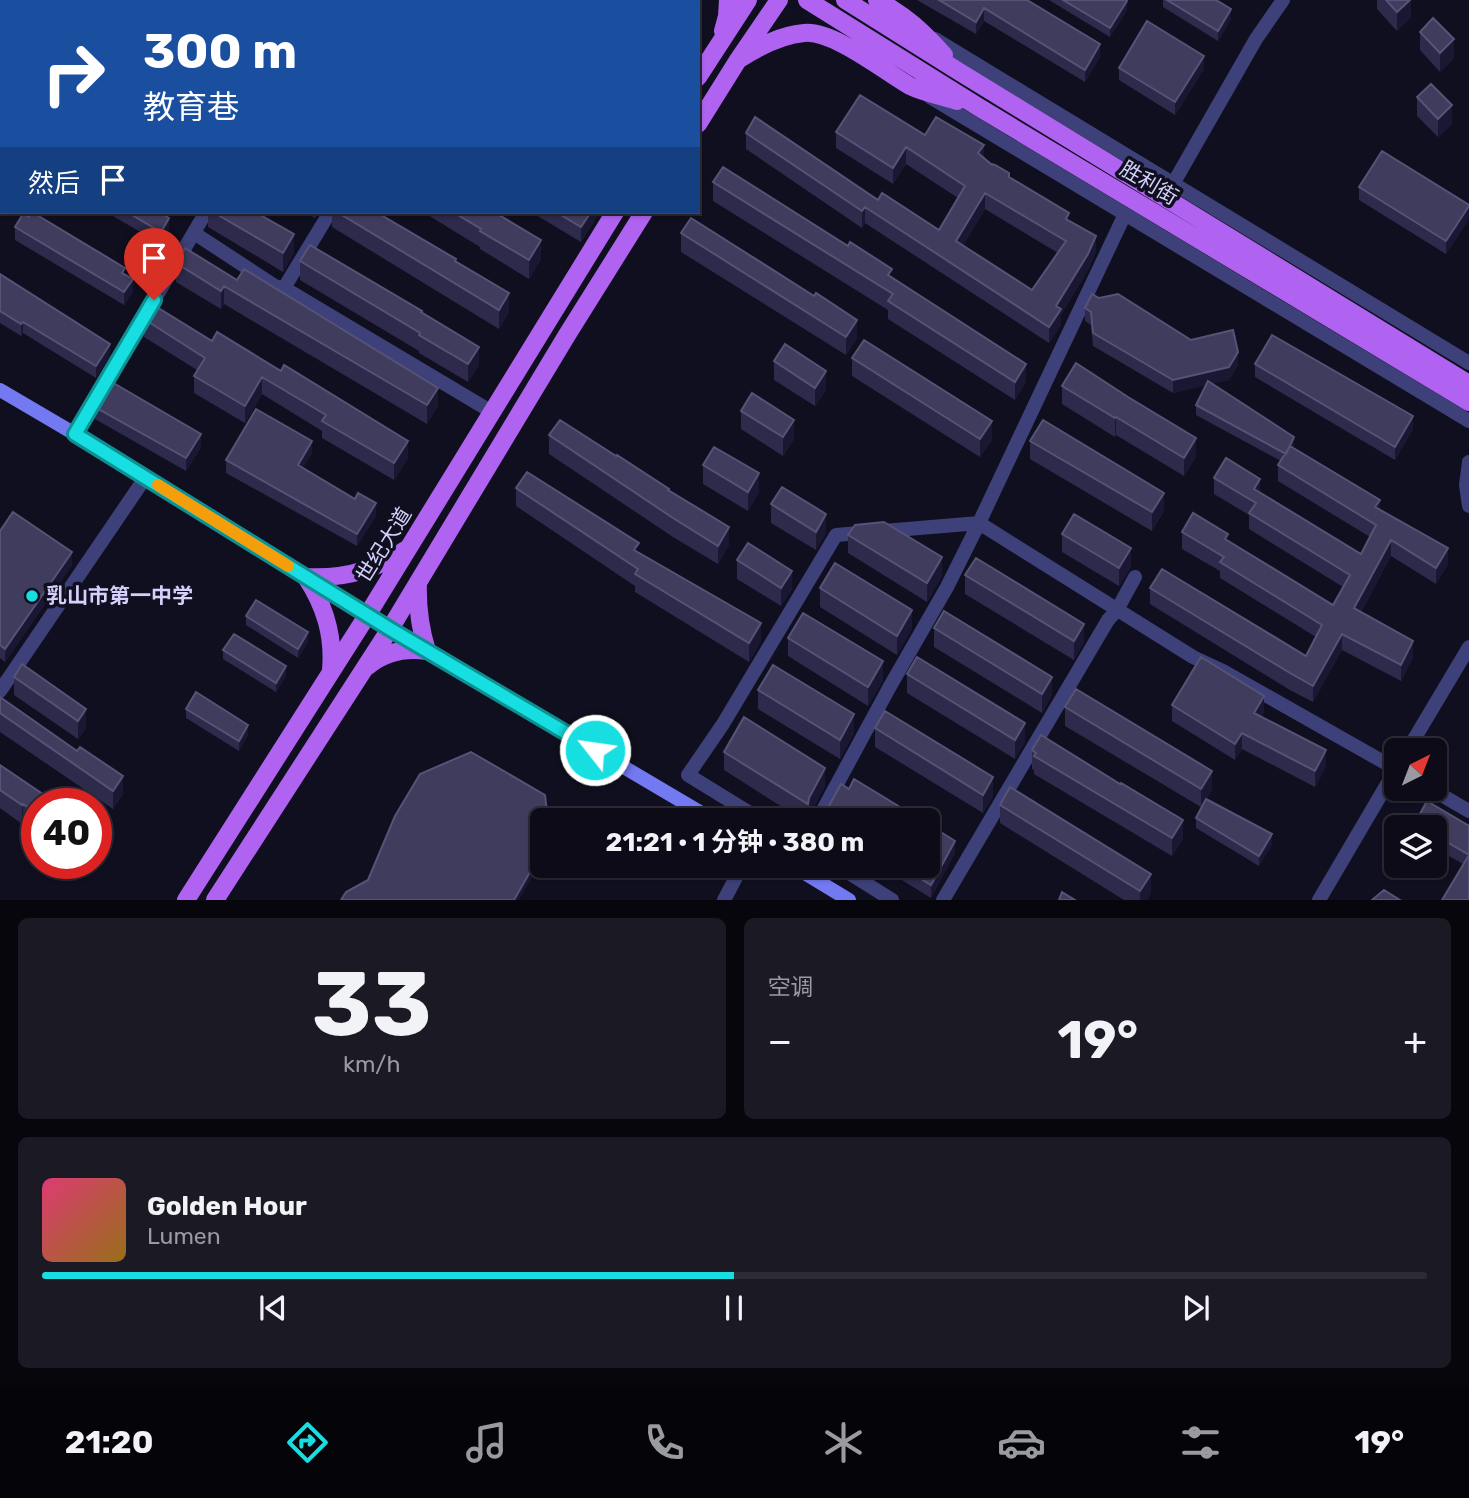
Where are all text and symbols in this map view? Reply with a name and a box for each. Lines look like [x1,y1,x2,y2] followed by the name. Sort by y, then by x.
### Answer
[143,22,297,80] text: 300 m
[28,28,119,119] icon: right
[143,88,239,126] text: 教育巷
[1116,156,1183,210] street label: 胜利街
[94,161,132,199] icon: arrive
[28,168,80,199] text: 然后
[124,228,184,300] pin
[135,239,173,277] icon: arrive
[351,502,416,587] street label: 世纪大道
[46,583,193,608] place label: 乳山市第一中学
[24,588,40,604] marker: 乳山市第一中学
[558,713,632,787] position arrow
[1384,738,1447,802] north arrow
[1384,738,1447,878] map controls
[21,788,112,879] speed limit sign: 40
[1384,815,1447,878] button: layers
[606,827,864,858] text: 21:21 · 1 分钟 · 380 m
[312,950,432,1058] text: 33
[768,973,814,1001] text: 空调
[1057,1009,1138,1071] text: 19°
[768,1018,792,1064] text: −
[1403,1018,1427,1064] text: +
[343,1050,400,1078] text: km/h
[147,1191,307,1222] text: Golden Hour
[147,1222,221,1250] text: Lumen
[254,1289,292,1327] icon: previous
[715,1289,753,1327] icon: pause
[1177,1289,1215,1327] icon: next
[283,1418,332,1467] icon: directions
[462,1418,511,1467] icon: music
[640,1418,689,1467] icon: phone
[819,1418,868,1467] icon: climate
[997,1418,1046,1467] icon: car
[1176,1418,1225,1467] icon: filters
[65,1423,153,1461] text: 21:20
[1355,1423,1404,1461] text: 19°

